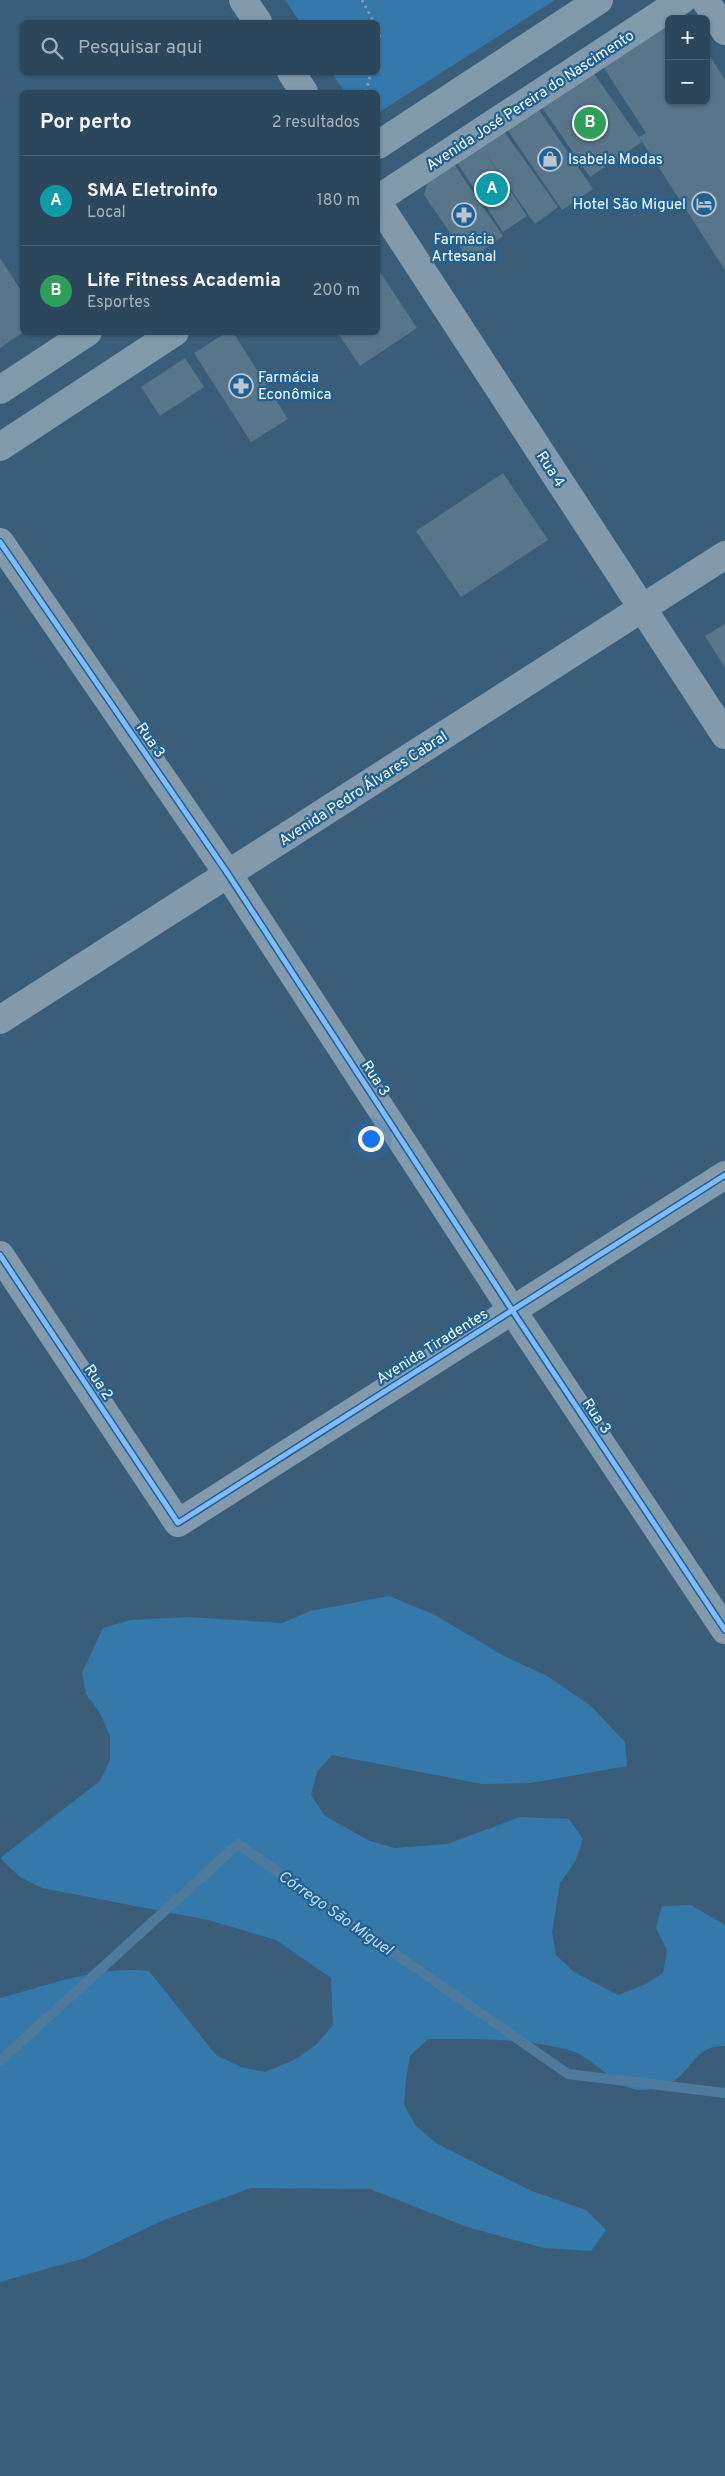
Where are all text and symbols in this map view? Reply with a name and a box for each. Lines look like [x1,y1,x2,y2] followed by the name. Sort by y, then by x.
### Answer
[665,15,710,105] map controls
[665,15,710,60] button: +
[20,20,380,75] search box
[423,27,638,176] street label: Avenida José Pereira do Nascimento
[38,34,66,62] icon: search
[78,36,202,60] text: Pesquisar aqui
[665,60,710,105] button: −
[574,104,606,142] pin: B
[40,109,132,136] text: Por perto
[272,113,360,133] text: 2 resultados
[537,146,563,172] shop icon: Isabela Modas
[568,151,663,170] place label: Isabela Modas
[476,170,508,208] pin: A
[87,179,218,203] text: SMA Eletroinfo
[50,191,62,211] text: A
[317,191,360,211] text: 180 m
[691,191,717,217] hotel icon: Hotel São Miguel
[573,196,686,215] place label: Hotel São Miguel
[451,202,477,228] pharmacy icon: Farmácia Artesanal
[87,203,126,223] text: Local
[432,231,497,267] place label: Farmácia Artesanal
[87,269,281,293] text: Life Fitness Academia
[50,281,62,301] text: B
[312,281,360,301] text: 200 m
[87,293,150,313] text: Esportes
[258,369,331,405] place label: Farmácia Econômica
[228,373,254,399] pharmacy icon: Farmácia Econômica
[531,448,568,491] street label: Rua 4
[131,720,169,762] street label: Rua 3
[275,727,452,851] street label: Avenida Pedro Álvares Cabral
[356,1057,393,1100] street label: Rua 3
[358,1126,384,1152] your location
[373,1305,492,1389] street label: Avenida Tiradentes
[79,1361,117,1404] street label: Rua 2
[577,1395,614,1438] street label: Rua 3
[274,1867,397,1961] water label: Córrego São Miguel

